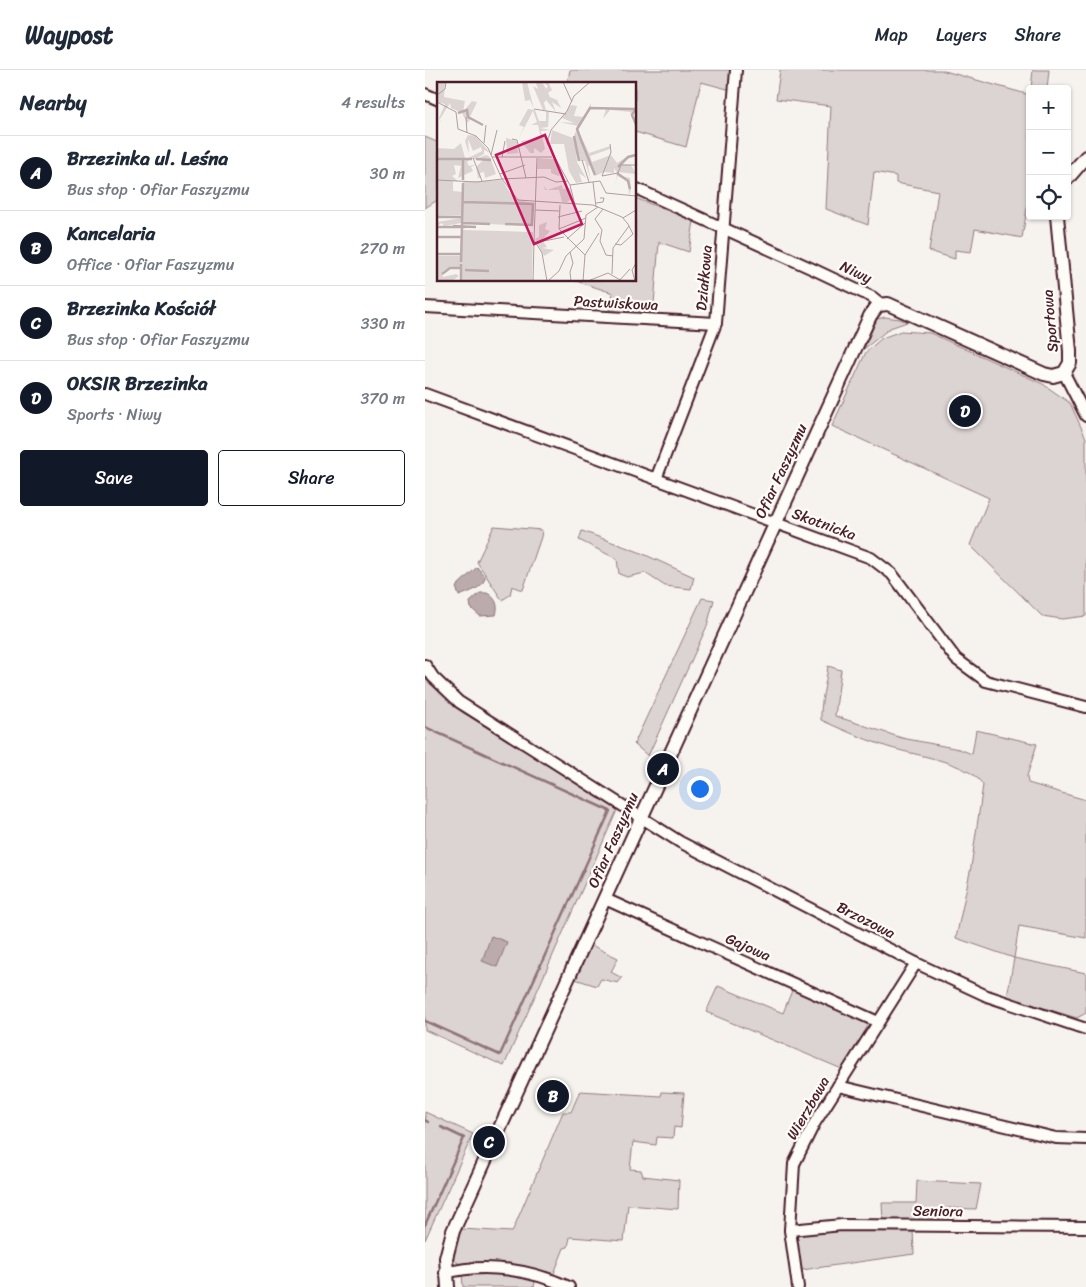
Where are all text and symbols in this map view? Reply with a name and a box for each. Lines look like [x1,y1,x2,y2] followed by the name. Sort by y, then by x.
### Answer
[25,14,113,56] text: Waypost
[875,19,908,51] text: Map
[936,19,987,51] text: Layers
[1015,19,1061,51] text: Share
[437,82,636,281] inset map
[20,84,86,122] text: Nearby
[1026,85,1071,220] map controls
[1026,85,1071,130] button: +
[341,88,405,117] text: 4 results
[1026,130,1071,175] button: −
[67,142,228,175] text: Brzezinka ul. Leśna
[31,159,41,188] text: A
[370,159,405,188] text: 30 m
[67,175,250,204] text: Bus stop · Ofiar Faszyzmu
[1026,175,1071,220] button: locate
[67,217,155,250] text: Kancelaria
[31,234,41,263] text: B
[360,234,405,263] text: 270 m
[688,244,720,312] street label: Działkowa
[67,250,234,279] text: Office · Ofiar Faszyzmu
[836,253,876,291] street label: Niwy
[573,288,659,318] street label: Pastwiskowa
[1034,288,1066,353] street label: Sportowa
[67,292,215,325] text: Brzezinka Kościół
[31,309,41,338] text: C
[361,309,405,338] text: 330 m
[67,325,250,354] text: Bus stop · Ofiar Faszyzmu
[67,367,208,400] text: OKSIR Brzezinka
[31,384,41,413] text: D
[361,384,405,413] text: 370 m
[949,392,981,430] pin: D
[67,400,161,429] text: Sports · Niwy
[748,419,814,523] street label: Ofiar Faszyzmu
[20,450,208,506] button: Save
[218,450,405,506] button: Share
[788,500,860,548] street label: Skotnicka
[647,750,679,788] pin: A
[687,776,713,802] your location
[580,788,646,892] street label: Ofiar Faszyzmu
[832,894,900,946] street label: Brzozowa
[721,926,775,969] street label: Gajowa
[779,1071,837,1145] street label: Wierzbowa
[537,1077,569,1115] pin: B
[473,1123,505,1161] pin: C
[913,1198,964,1224] street label: Seniora

